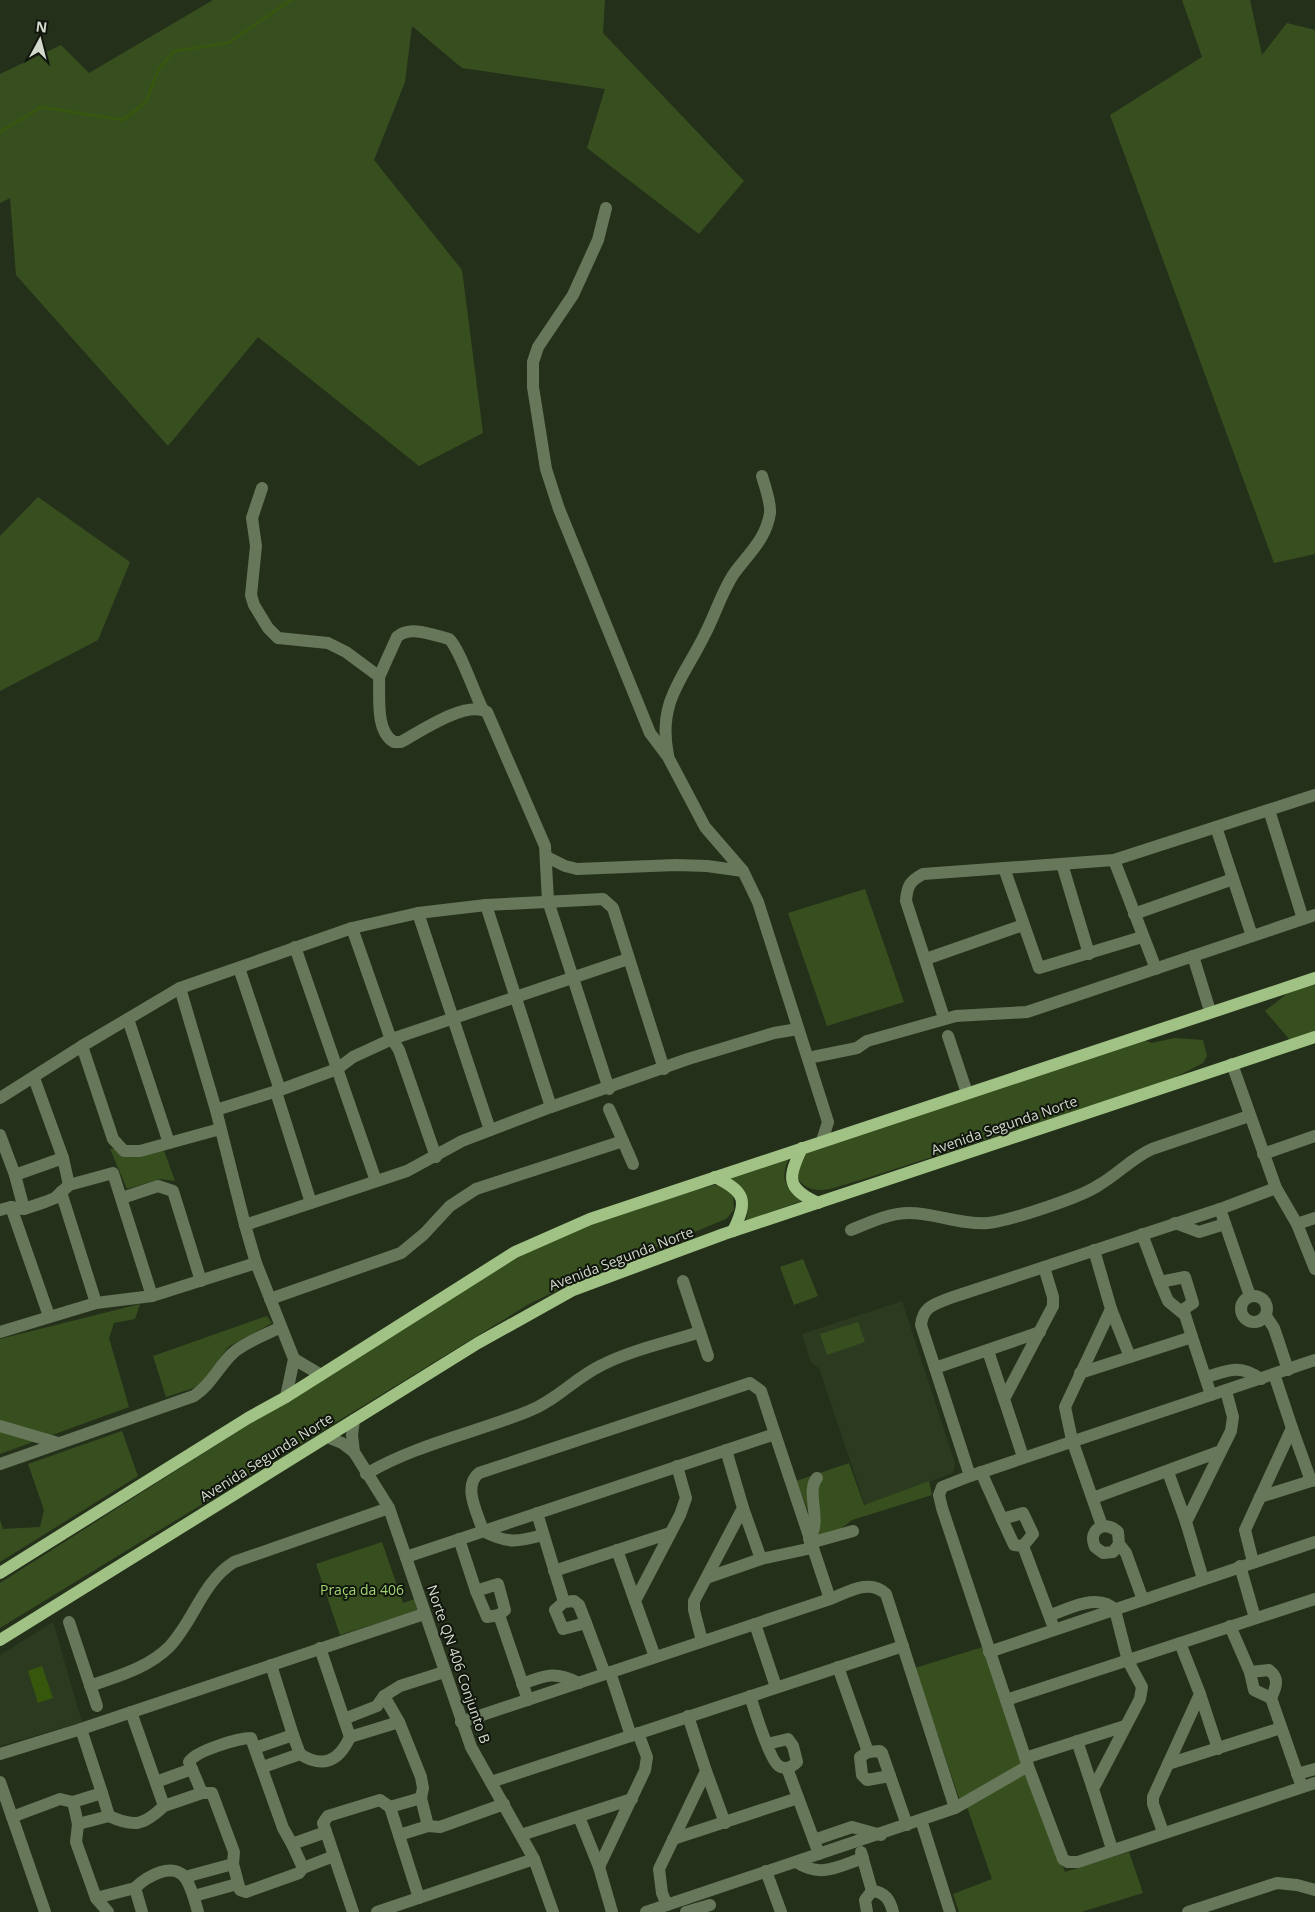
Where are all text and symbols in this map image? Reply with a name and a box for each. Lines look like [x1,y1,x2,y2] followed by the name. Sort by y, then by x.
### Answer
[15,15,65,65] north arrow
[35,16,48,37] text: N
[928,1091,1080,1159] street label: Avenida Segunda Norte
[546,1222,696,1294] street label: Avenida Segunda Norte
[196,1408,336,1506] street label: Avenida Segunda Norte
[320,1580,404,1599] park label: Praça da 406
[423,1582,495,1746] street label: Norte QN 406 Conjunto B

